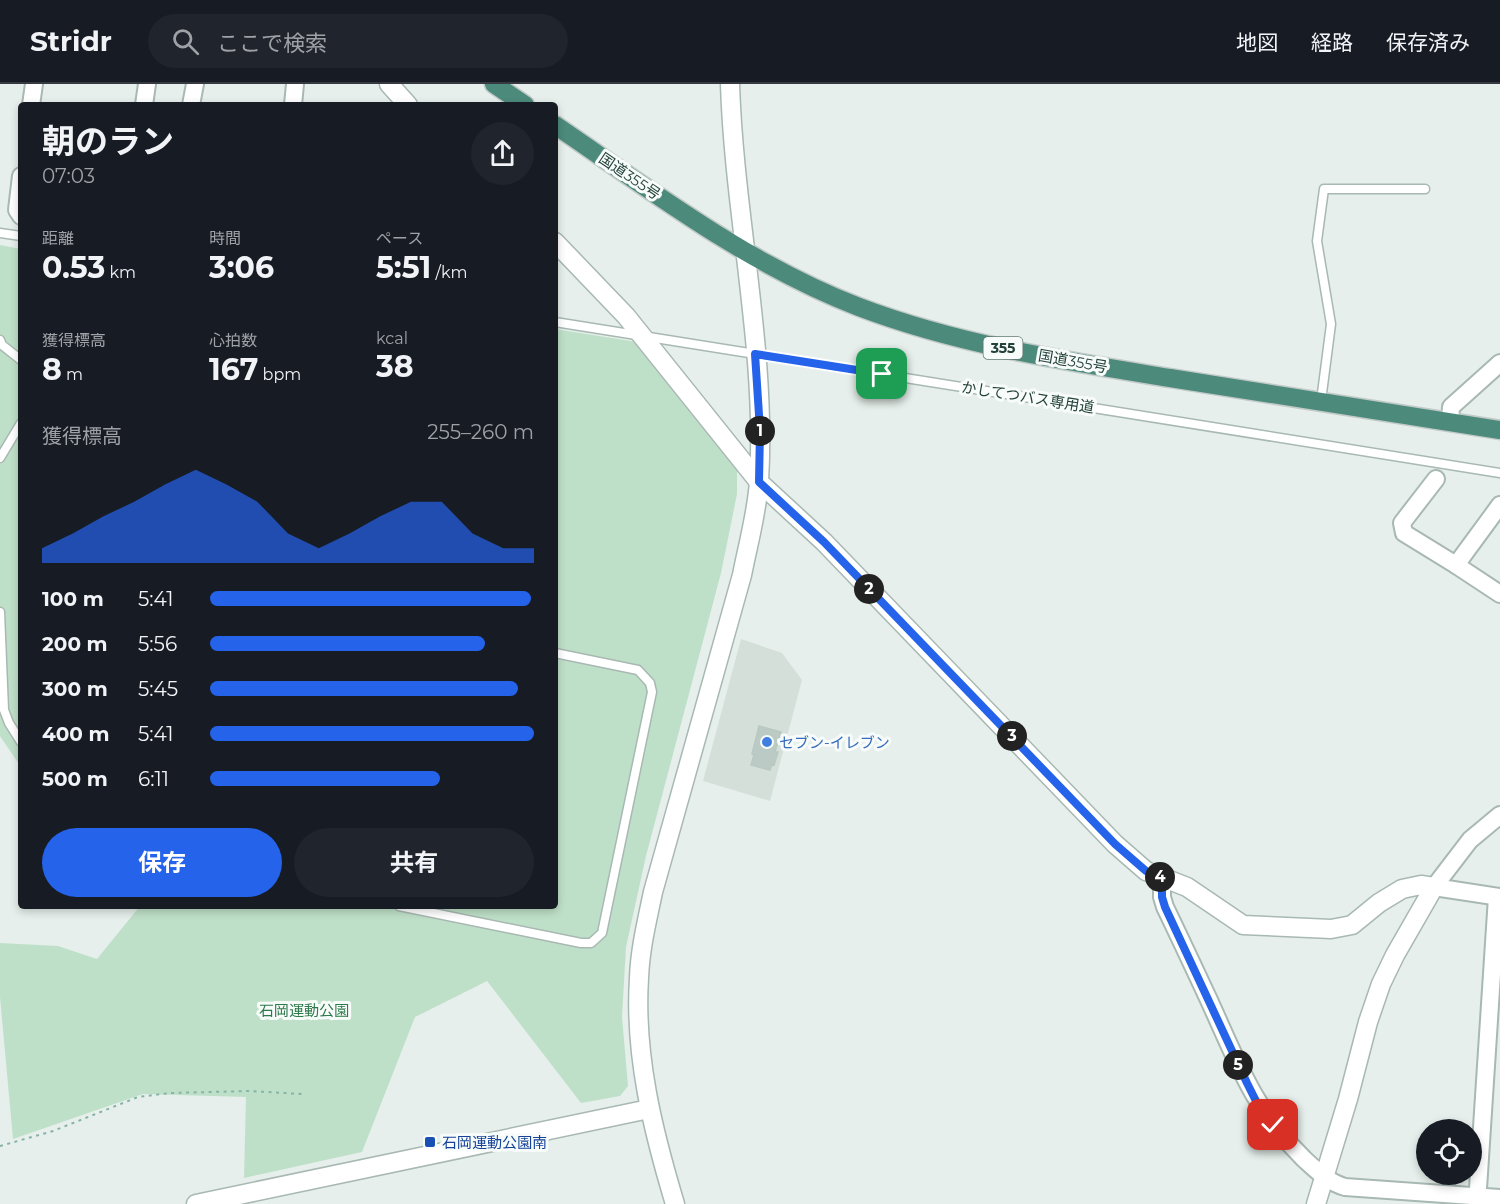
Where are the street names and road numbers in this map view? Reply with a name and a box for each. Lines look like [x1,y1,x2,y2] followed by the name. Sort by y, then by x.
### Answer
[596,148,664,204] street label: 国道355号
[984,337,1022,359] road number: 355
[1037,346,1109,376] street label: 国道355号
[960,377,1096,417] street label: かしてつバス専用道

